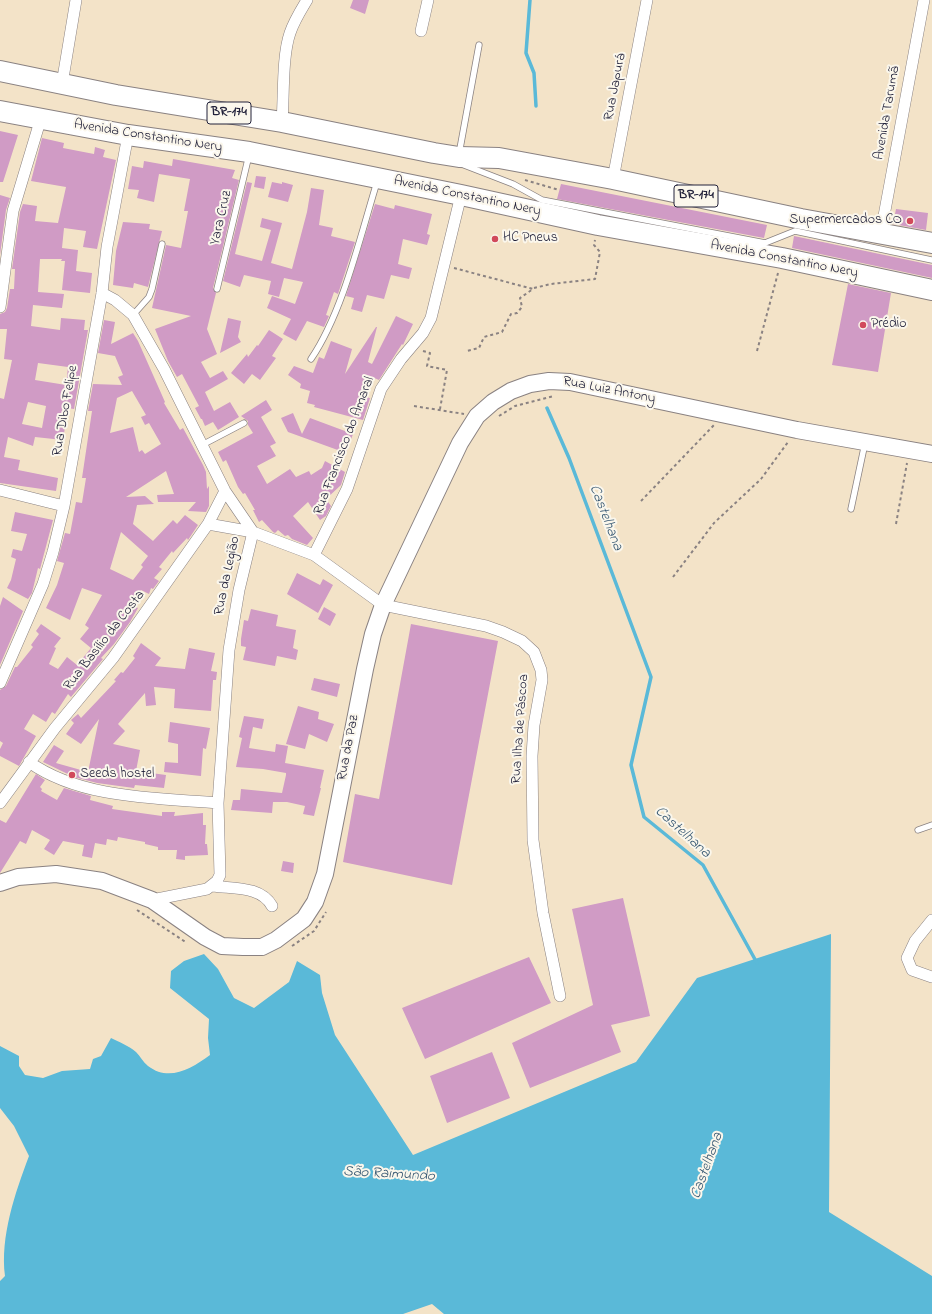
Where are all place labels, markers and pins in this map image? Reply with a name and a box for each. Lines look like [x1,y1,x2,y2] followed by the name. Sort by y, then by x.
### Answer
[789,213,902,229] place label: Supermercados CO
[905,216,915,226] marker: Supermercados CO
[503,231,558,247] place label: HC Pneus
[490,234,500,244] marker: HC Pneus
[871,317,907,333] place label: Prédio
[858,320,868,330] marker: Prédio
[80,767,154,783] place label: Seeds hostel
[67,770,77,780] marker: Seeds hostel

